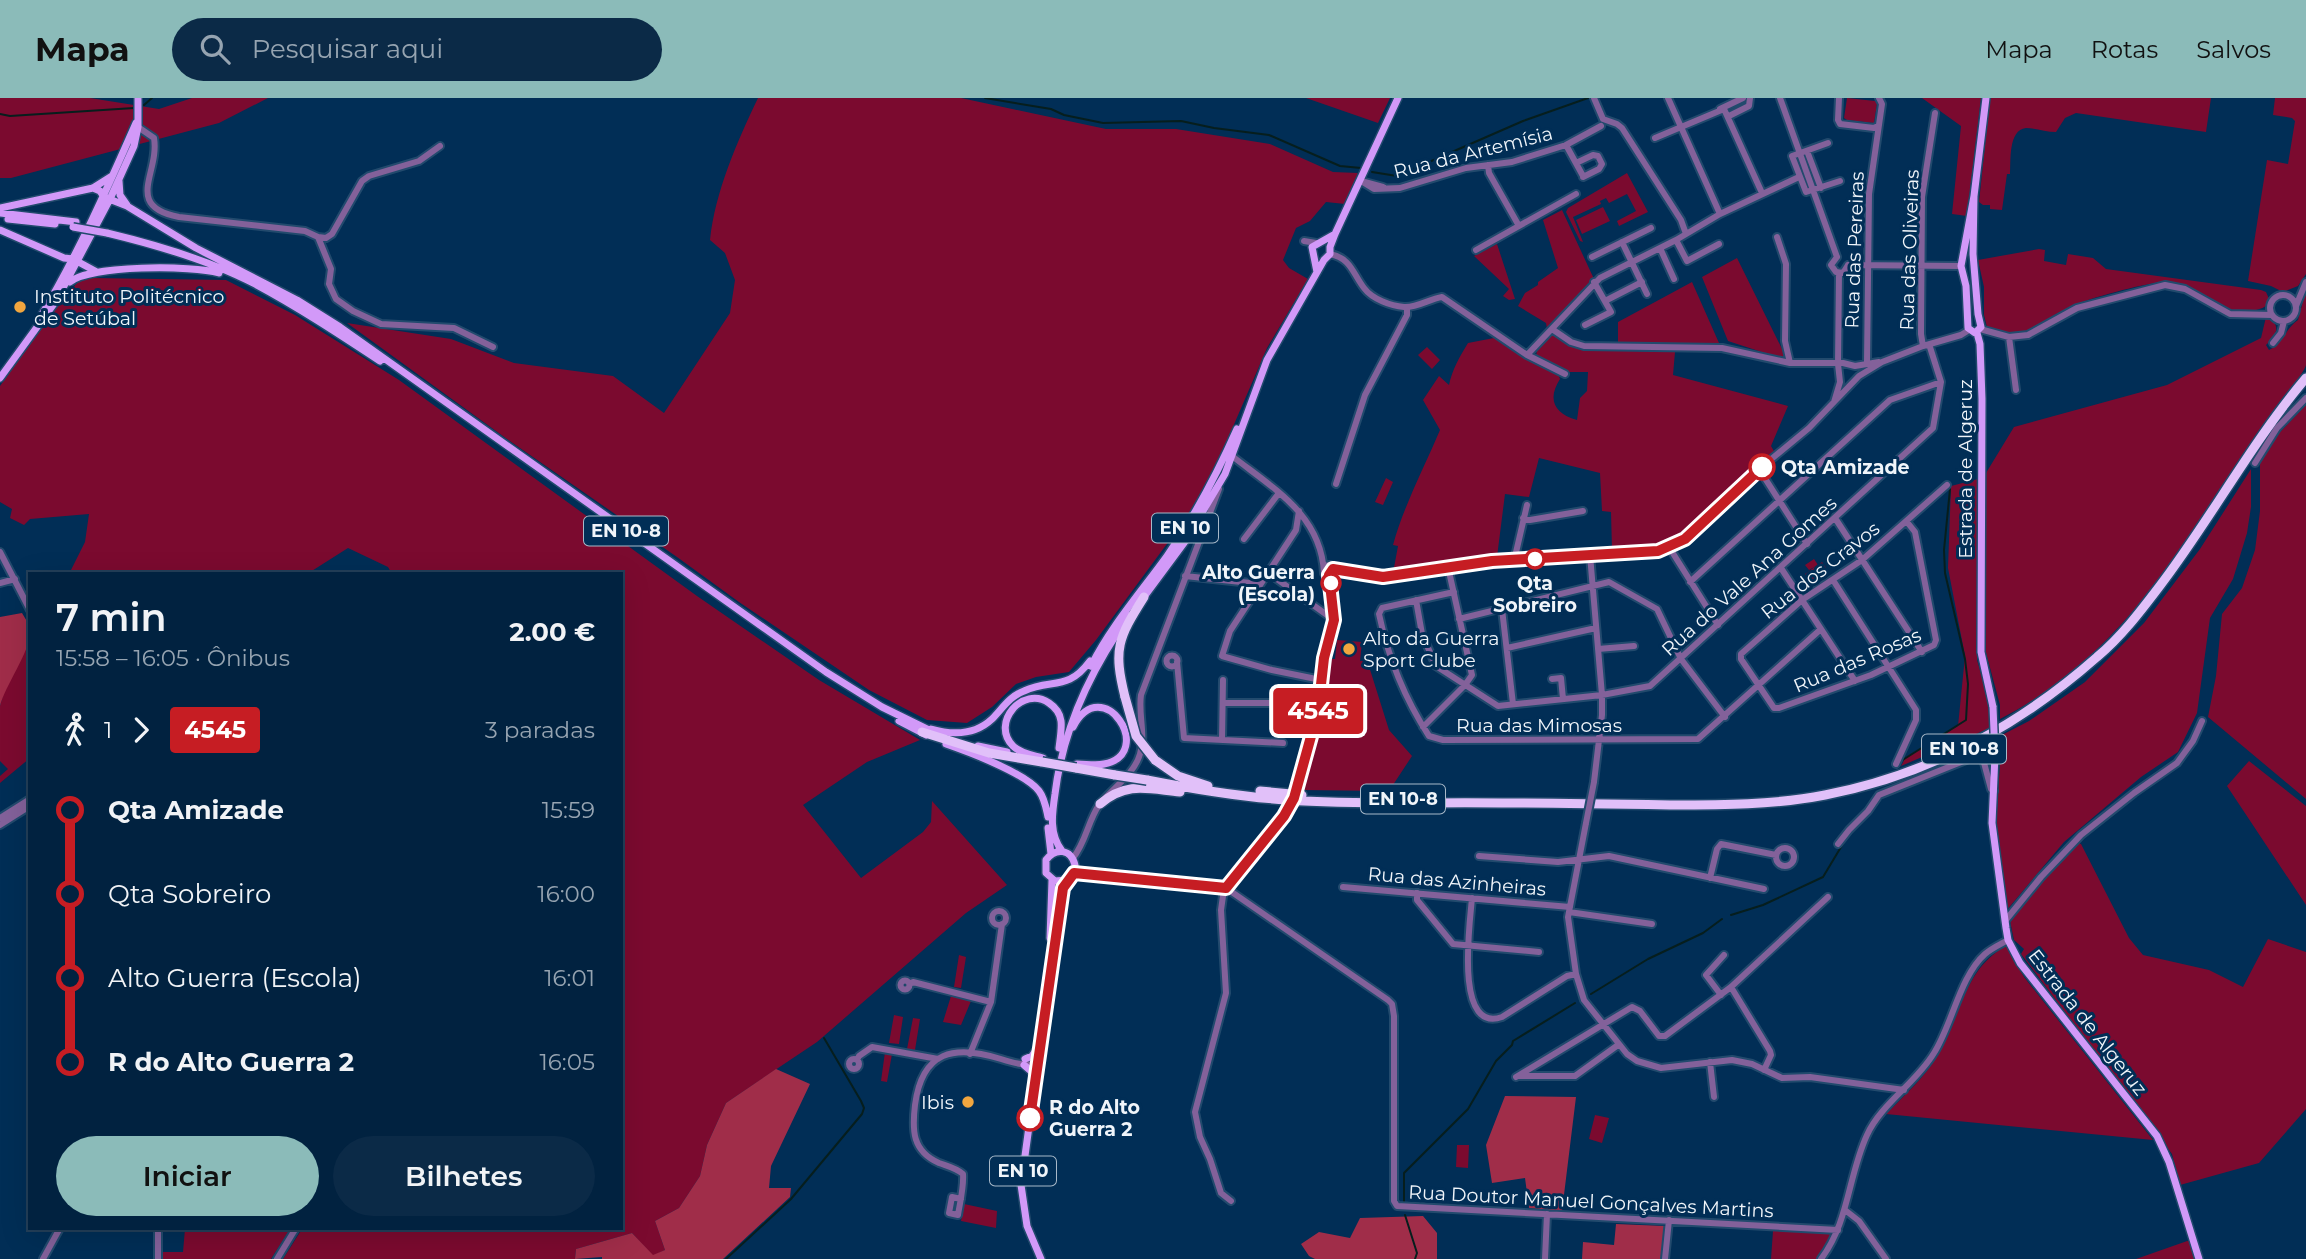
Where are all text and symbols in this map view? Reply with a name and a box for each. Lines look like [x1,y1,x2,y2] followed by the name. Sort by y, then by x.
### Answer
[172,18,662,81] search box
[35,29,130,69] text: Mapa
[196,30,234,68] icon: search
[252,33,443,65] text: Pesquisar aqui
[1985,35,2053,64] text: Mapa
[2091,35,2158,64] text: Rotas
[2196,35,2271,64] text: Salvos
[1391,122,1555,183] street label: Rua da Artemísia
[1895,169,1924,331] street label: Rua das Oliveiras
[1840,171,1869,329] street label: Rua das Pereiras
[34,285,225,330] place label: Instituto Politécnico de Setúbal
[12,299,28,315] marker: Instituto Politécnico de Setúbal
[1954,379,1977,559] street label: Estrada de Algeruz
[1749,454,1775,480] marker: Qta Amizade
[1781,456,1910,479] place label: Qta Amizade
[1657,492,1842,661] street label: Rua do Vale Ana Gomes
[1152,514,1218,542] road number: EN 10
[584,516,668,545] road number: EN 10-8
[1756,517,1884,624] street label: Rua dos Cravos
[1525,549,1545,569] marker: Qta Sobreiro
[1201,561,1315,606] place label: Alto Guerra (Escola)
[1493,572,1577,617] place label: Qta Sobreiro
[1321,573,1341,593] marker: Alto Guerra (Escola)
[56,594,167,641] text: 7 min
[509,616,595,648] text: 2.00 €
[1790,623,1924,698] street label: Rua das Rosas
[1363,627,1499,672] place label: Alto da Guerra Sport Clube
[1341,641,1357,657] marker: Alto da Guerra Sport Clube
[56,644,290,672] text: 15:58 – 16:05 · Ônibus
[1269,688,1367,734] line badge: 4545
[1287,696,1349,725] text: 4545
[56,711,94,749] icon: walk
[122,711,160,749] icon: forward
[1456,714,1622,737] street label: Rua das Mimosas
[184,715,246,744] text: 4545
[104,716,112,744] text: 1
[485,716,595,744] text: 3 paradas
[1922,734,2006,764] road number: EN 10-8
[1361,784,1445,814] road number: EN 10-8
[108,794,284,826] text: Qta Amizade
[542,796,595,824] text: 15:59
[1367,862,1547,901] street label: Rua das Azinheiras
[108,878,271,910] text: Qta Sobreiro
[537,880,595,908] text: 16:00
[2023,945,2152,1100] street label: Estrada de Algeruz
[108,962,362,994] text: Alto Guerra (Escola)
[544,964,595,992] text: 16:01
[108,1046,354,1078] text: R do Alto Guerra 2
[540,1048,595,1076] text: 16:05
[921,1091,954,1114] place label: Ibis
[960,1094,976,1110] marker: Ibis
[1049,1096,1140,1141] place label: R do Alto Guerra 2
[1017,1105,1043,1131] marker: R do Alto Guerra 2
[56,1136,319,1216] button: Iniciar
[333,1136,595,1216] button: Bilhetes
[990,1156,1056,1186] road number: EN 10
[1408,1180,1774,1223] street label: Rua Doutor Manuel Gonçalves Martins

